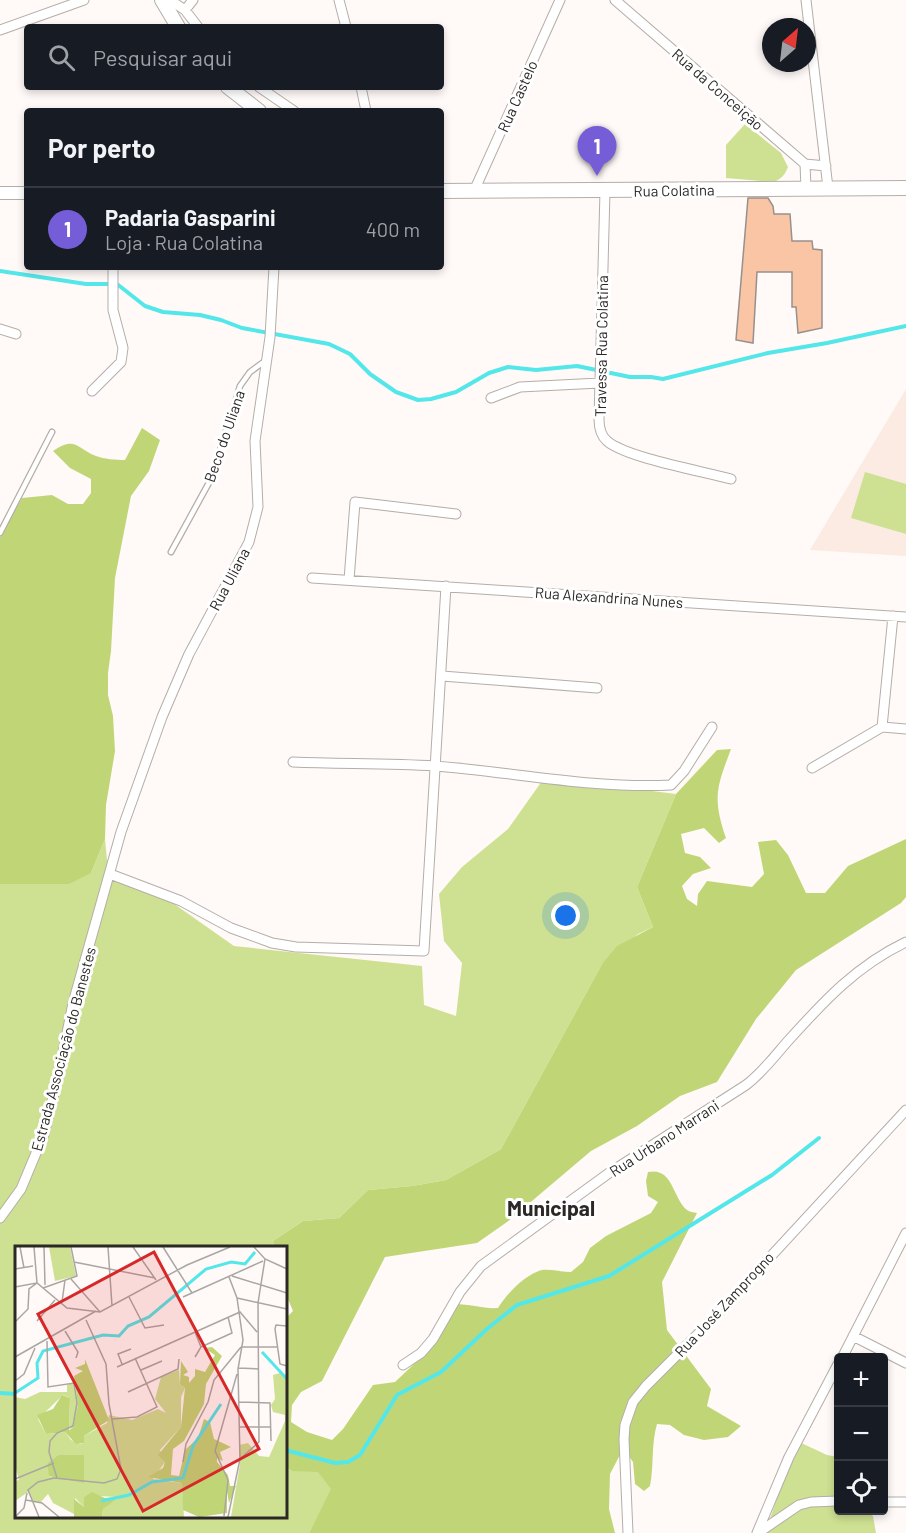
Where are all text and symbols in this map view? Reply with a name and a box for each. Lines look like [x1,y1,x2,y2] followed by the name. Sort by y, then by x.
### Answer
[762,18,816,72] north arrow
[24,24,444,90] search box
[45,41,78,74] icon: search
[93,44,232,70] text: Pesquisar aqui
[669,44,767,134] street label: Rua da Conceição
[493,57,541,135] street label: Rua Castelo
[578,126,616,176] pin: 1
[48,132,156,163] text: Por perto
[633,180,715,200] street label: Rua Colatina
[105,204,276,230] text: Padaria Gasparini
[64,217,71,241] text: 1
[366,217,420,241] text: 400 m
[105,230,263,254] text: Loja · Rua Colatina
[591,275,611,417] street label: Travessa Rua Colatina
[200,388,248,484] street label: Beco do Uliana
[205,545,253,613] street label: Rua Uliana
[534,583,684,611] street label: Rua Alexandrina Nunes
[551,901,580,930] your location
[27,945,99,1153] street label: Estrada Associação do Banestes
[606,1096,722,1180] street label: Rua Urbano Marrani
[507,1195,595,1220] district label: Municipal
[15,1246,286,1518] inset map
[671,1248,777,1360] street label: Rua José Zamprogno
[834,1353,888,1515] map controls
[834,1353,888,1407] button: +
[834,1407,888,1461] button: −
[834,1461,888,1515] button: locate

